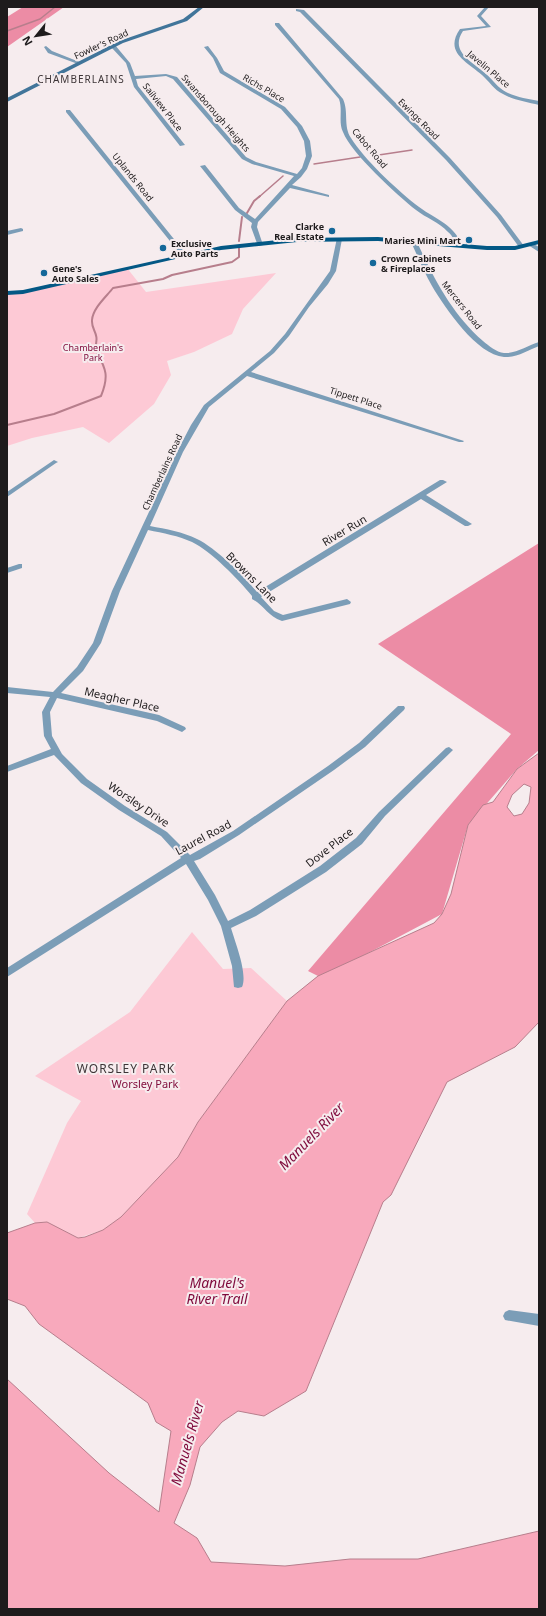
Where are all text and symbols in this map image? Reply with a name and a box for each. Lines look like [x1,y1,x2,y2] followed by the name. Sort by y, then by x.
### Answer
[16,16,56,56] north arrow
[72,26,130,62] street label: Fowler's Road
[18,34,36,49] text: N
[464,47,513,91] street label: Javelin Place
[241,71,287,105] street label: Richs Place
[37,72,125,86] district label: CHAMBERLAINS
[179,72,253,154] street label: Swansborough Heights
[140,80,186,134] street label: Sailview Place
[395,95,443,143] street label: Ewings Road
[349,125,391,171] street label: Cabot Road
[109,150,157,204] street label: Uplands Road
[274,220,324,243] place label: Clarke Real Estate
[327,226,337,236] marker: Clarke Real Estate
[384,234,461,247] place label: Maries Mini Mart
[464,235,474,245] marker: Maries Mini Mart
[171,237,219,260] place label: Exclusive Auto Parts
[158,243,168,253] marker: Exclusive Auto Parts
[381,252,452,275] place label: Crown Cabinets & Fireplaces
[368,258,378,268] marker: Crown Cabinets & Fireplaces
[52,262,99,285] place label: Gene's Auto Sales
[39,268,49,278] marker: Gene's Auto Sales
[439,278,485,332] street label: Mercers Road
[63,341,123,364] park label: Chamberlain's Park
[328,383,384,413] street label: Tippett Place
[139,432,185,512] street label: Chamberlains Road
[319,511,369,549] street label: River Run
[223,548,281,606] street label: Browns Lane
[83,683,161,715] street label: Meagher Place
[105,778,173,830] street label: Worsley Drive
[172,816,234,858] street label: Laurel Road
[302,824,356,870] street label: Dove Place
[77,1060,175,1077] district label: WORSLEY PARK
[111,1076,179,1091] park label: Worsley Park
[274,1098,348,1174] water label: Manuels River
[186,1273,248,1308] water label: Manuel's River Trail
[166,1398,208,1487] water label: Manuels River

